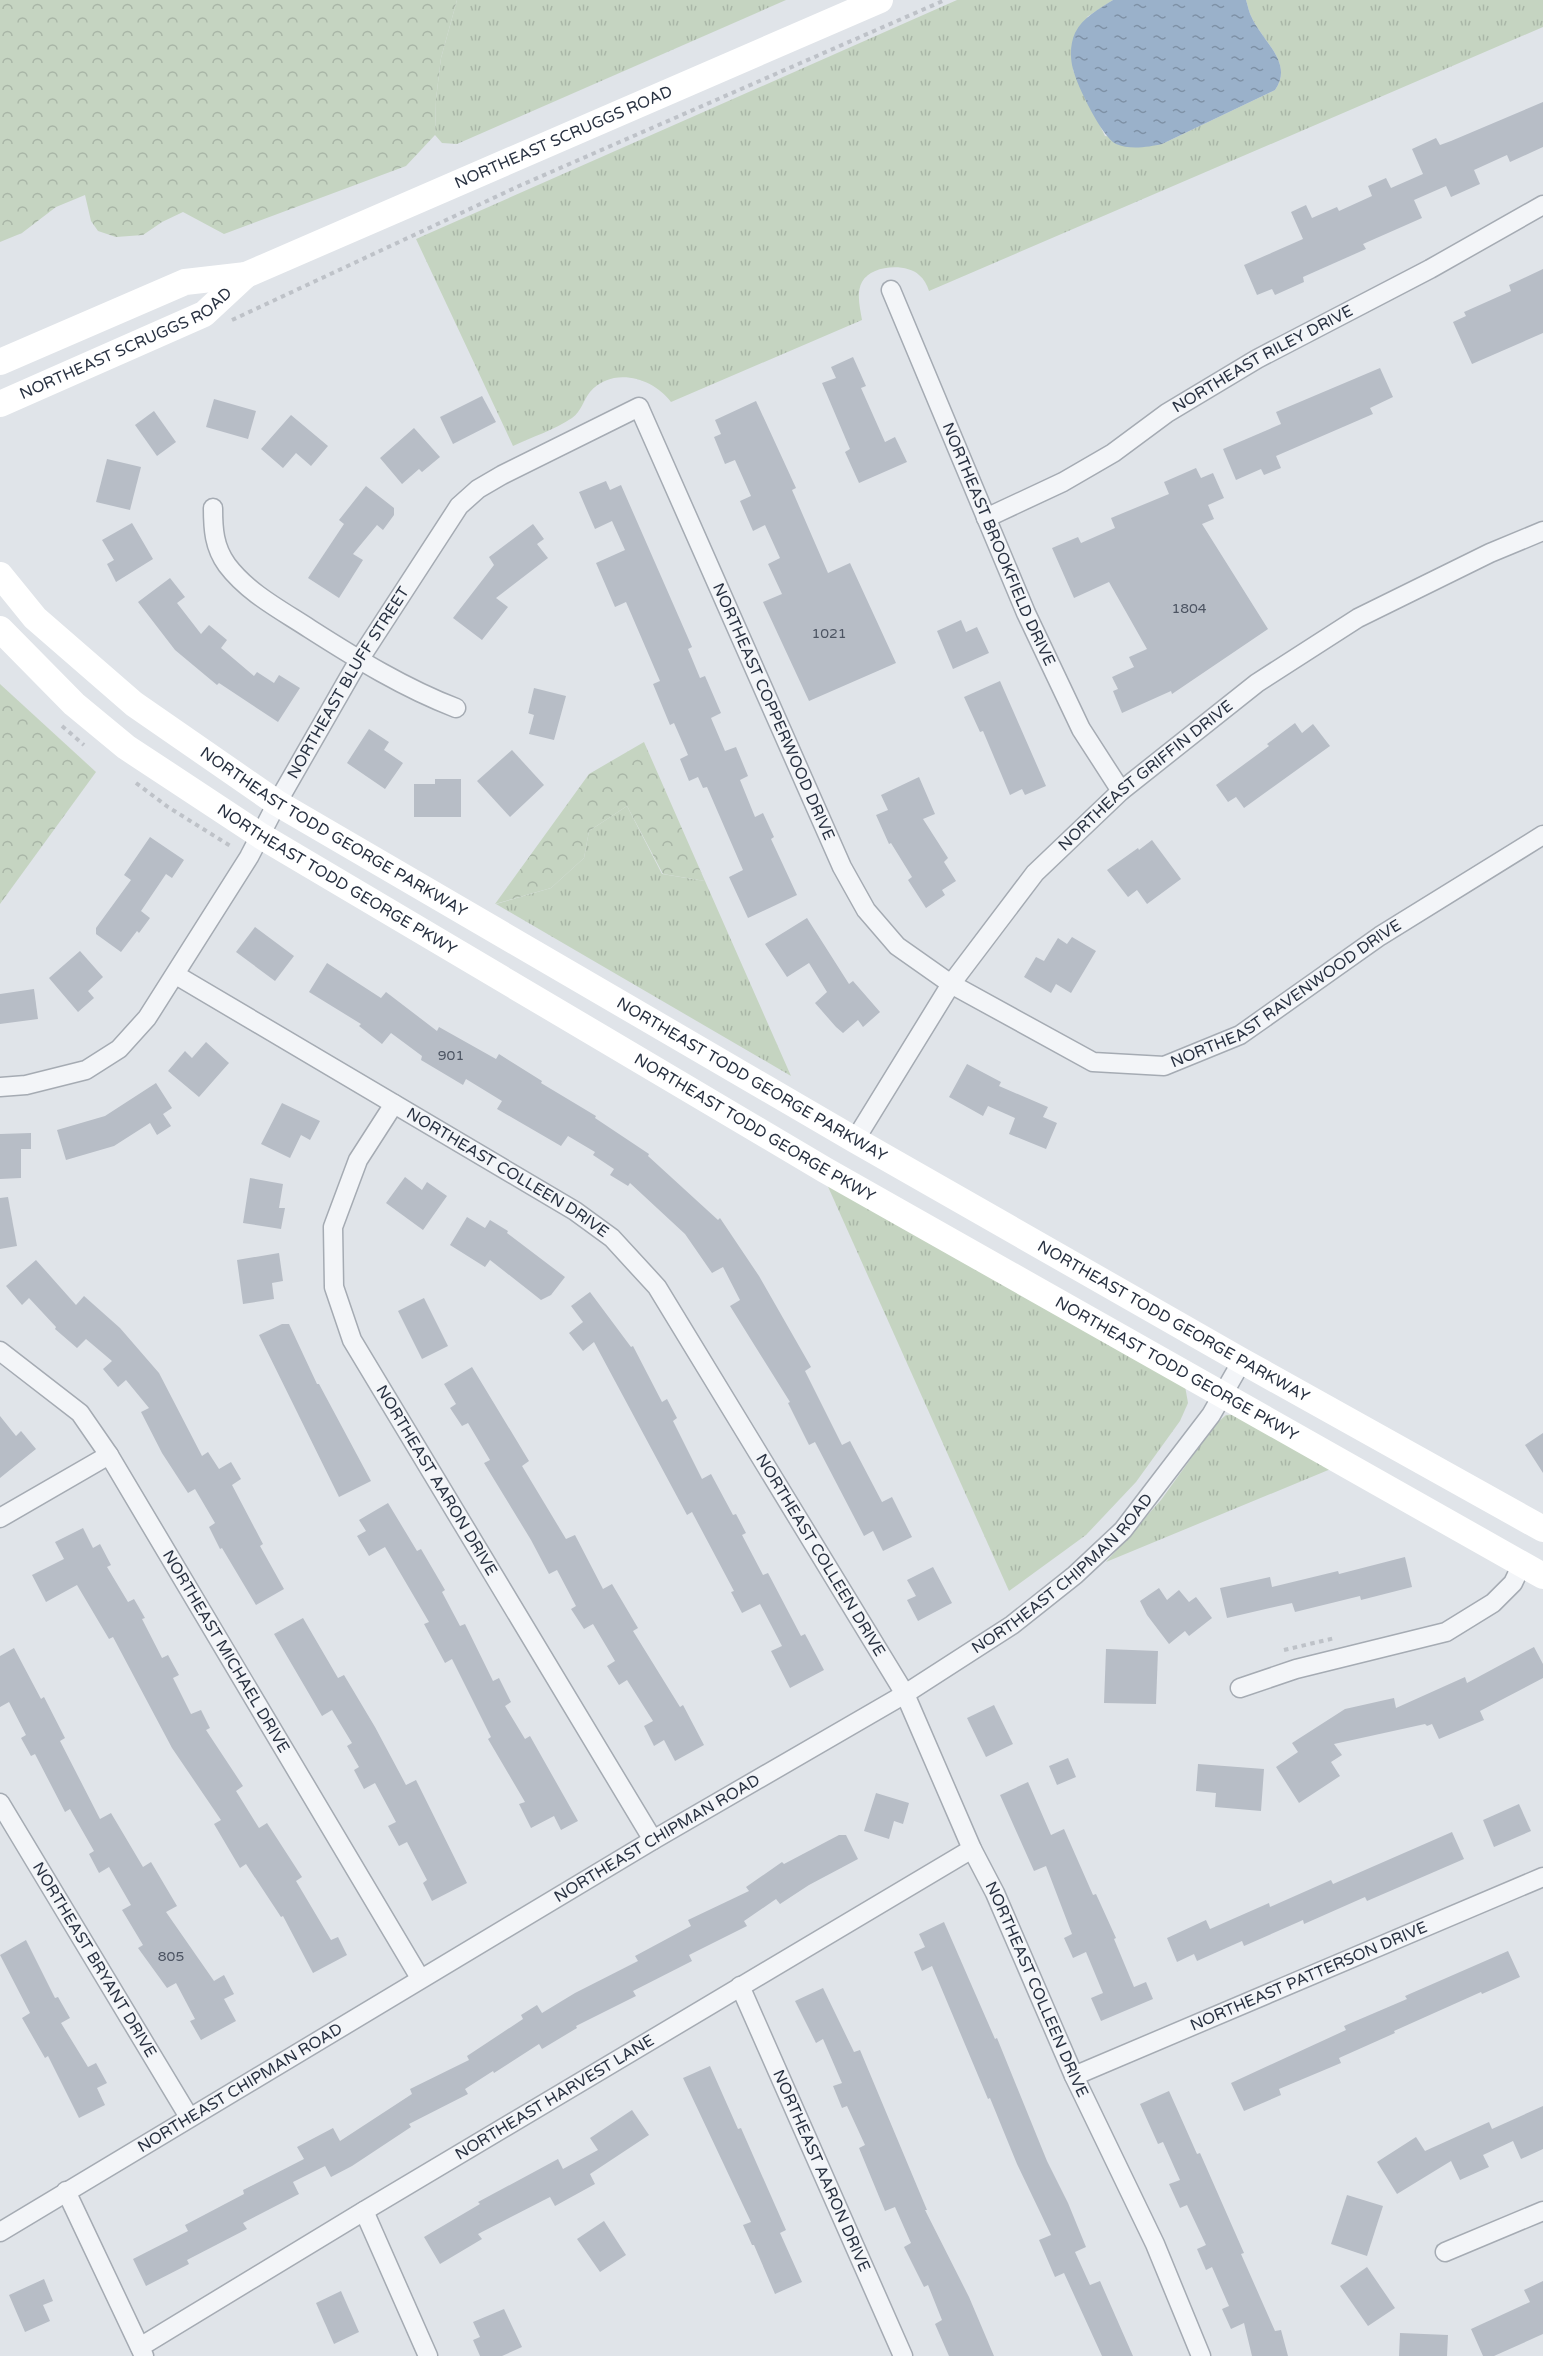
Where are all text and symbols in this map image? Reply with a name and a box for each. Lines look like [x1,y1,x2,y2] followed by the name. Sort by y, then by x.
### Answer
[452,81,675,193] street label: NORTHEAST SCRUGGS ROAD
[16,283,236,404] street label: NORTHEAST SCRUGGS ROAD
[1169,301,1356,417] street label: NORTHEAST RILEY DRIVE
[938,419,1060,669] street label: NORTHEAST BROOKFIELD DRIVE
[708,580,839,843] street label: NORTHEAST COPPERWOOD DRIVE
[283,583,414,783] street label: NORTHEAST BLUFF STREET
[1171,600,1207,617] house number: 1804
[811,625,847,642] house number: 1021
[1054,696,1237,855] street label: NORTHEAST GRIFFIN DRIVE
[196,743,471,922] street label: NORTHEAST TODD GEORGE PARKWAY
[213,800,460,960] street label: NORTHEAST TODD GEORGE PKWY
[1168,915,1405,1072] street label: NORTHEAST RAVENWOOD DRIVE
[613,993,891,1166] street label: NORTHEAST TODD GEORGE PARKWAY
[438,1047,464,1064] house number: 901
[630,1049,879,1206] street label: NORTHEAST TODD GEORGE PKWY
[403,1103,613,1242] street label: NORTHEAST COLLEEN DRIVE
[1034,1236,1313,1407] street label: NORTHEAST TODD GEORGE PARKWAY
[1051,1292,1302,1446] street label: NORTHEAST TODD GEORGE PKWY
[372,1382,502,1579] street label: NORTHEAST AARON DRIVE
[751,1450,890,1660] street label: NORTHEAST COLLEEN DRIVE
[968,1489,1157,1658] street label: NORTHEAST CHIPMAN ROAD
[158,1547,294,1757] street label: NORTHEAST MICHAEL DRIVE
[551,1770,764,1907] street label: NORTHEAST CHIPMAN ROAD
[28,1859,161,2061] street label: NORTHEAST BRYANT DRIVE
[981,1878,1093,2101] street label: NORTHEAST COLLEEN DRIVE
[1187,1917,1430,2036] street label: NORTHEAST PATTERSON DRIVE
[158,1948,184,1965] house number: 805
[134,2019,346,2157] street label: NORTHEAST CHIPMAN ROAD
[451,2030,658,2164] street label: NORTHEAST HARVEST LANE
[768,2067,875,2275] street label: NORTHEAST AARON DRIVE

